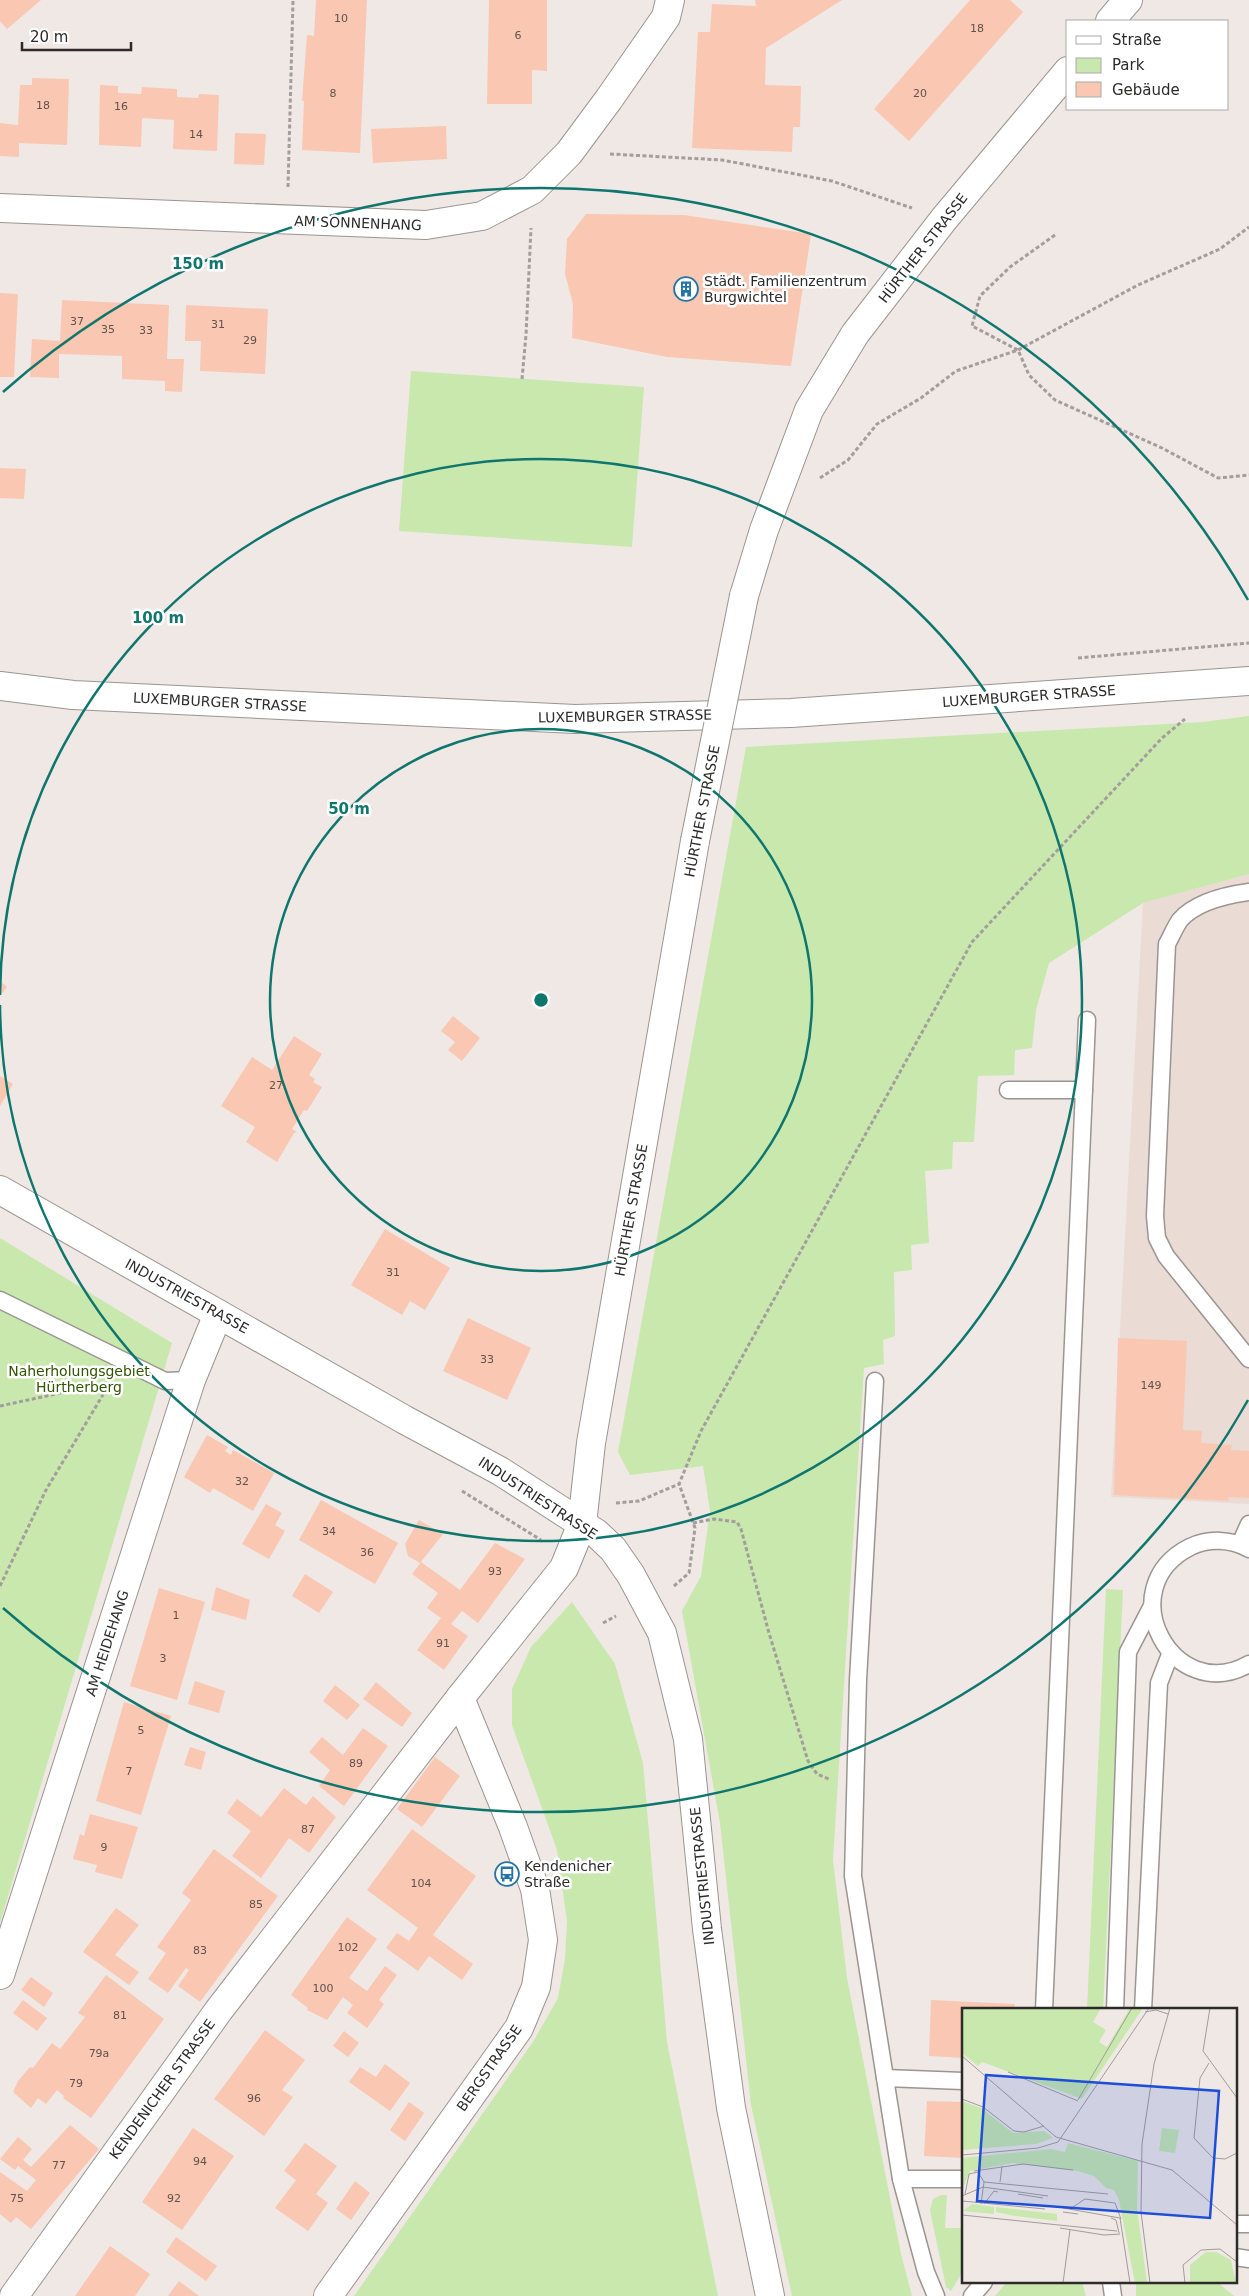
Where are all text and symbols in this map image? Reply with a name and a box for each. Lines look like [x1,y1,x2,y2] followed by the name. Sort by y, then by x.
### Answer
[334,12,348,25] house number: 10
[22,20,131,52] scale bar
[1066,20,1229,110] legend
[970,22,984,35] house number: 18
[30,28,68,46] text: 20 m
[515,29,522,42] house number: 6
[1112,31,1161,49] text: Straße
[1112,56,1145,74] text: Park
[1112,81,1180,99] text: Gebäude
[330,87,337,100] house number: 8
[913,87,927,100] house number: 20
[36,99,50,112] house number: 18
[114,100,128,113] house number: 16
[189,128,203,141] house number: 14
[875,190,971,306] street label: HÜRTHER STRASSE
[294,213,422,233] street label: AM SONNENHANG
[172,255,224,273] text: 150 m
[704,273,867,305] place label: Städt. Familienzentrum Burgwichtel
[673,276,699,302] building icon: Städt. Familienzentrum Burgwichtel
[70,315,84,328] house number: 37
[211,318,225,331] house number: 31
[101,323,115,336] house number: 35
[139,324,153,337] house number: 33
[243,334,257,347] house number: 29
[132,609,184,627] text: 100 m
[942,682,1116,710] street label: LUXEMBURGER STRASSE
[133,689,307,715] street label: LUXEMBURGER STRASSE
[538,706,712,726] street label: LUXEMBURGER STRASSE
[680,743,723,878] street label: HÜRTHER STRASSE
[328,800,370,818] text: 50 m
[532,991,550,1009] centre of rings
[269,1079,283,1092] house number: 27
[610,1142,651,1278] street label: HÜRTHER STRASSE
[123,1255,251,1337] street label: INDUSTRIESTRASSE
[386,1266,400,1279] house number: 31
[480,1353,494,1366] house number: 33
[8,1363,150,1395] park label: Naherholungsgebiet Hürtherberg
[1141,1379,1162,1392] house number: 149
[476,1454,600,1542] street label: INDUSTRIESTRASSE
[235,1475,249,1488] house number: 32
[322,1525,336,1538] house number: 34
[360,1546,374,1559] house number: 36
[488,1565,502,1578] house number: 93
[82,1588,132,1698] street label: AM HEIDEHANG
[173,1609,180,1622] house number: 1
[436,1637,450,1650] house number: 91
[160,1652,167,1665] house number: 3
[138,1724,145,1737] house number: 5
[349,1757,363,1770] house number: 89
[126,1765,133,1778] house number: 7
[687,1806,717,1946] street label: INDUSTRIESTRASSE
[301,1823,315,1836] house number: 87
[101,1841,108,1854] house number: 9
[524,1858,611,1890] place label: Kendenicher Straße
[494,1861,520,1887] bus stop icon: Kendenicher Straße
[411,1877,432,1890] house number: 104
[249,1898,263,1911] house number: 85
[338,1941,359,1954] house number: 102
[193,1944,207,1957] house number: 83
[313,1982,334,1995] house number: 100
[962,2008,1236,2284] inset map
[113,2009,127,2022] house number: 81
[106,2016,218,2162] street label: KENDENICHER STRASSE
[453,2022,525,2114] street label: BERGSTRASSE
[89,2047,109,2060] house number: 79a
[69,2077,83,2090] house number: 79
[247,2092,261,2105] house number: 96
[193,2155,207,2168] house number: 94
[52,2159,66,2172] house number: 77
[10,2192,24,2205] house number: 75
[167,2192,181,2205] house number: 92

